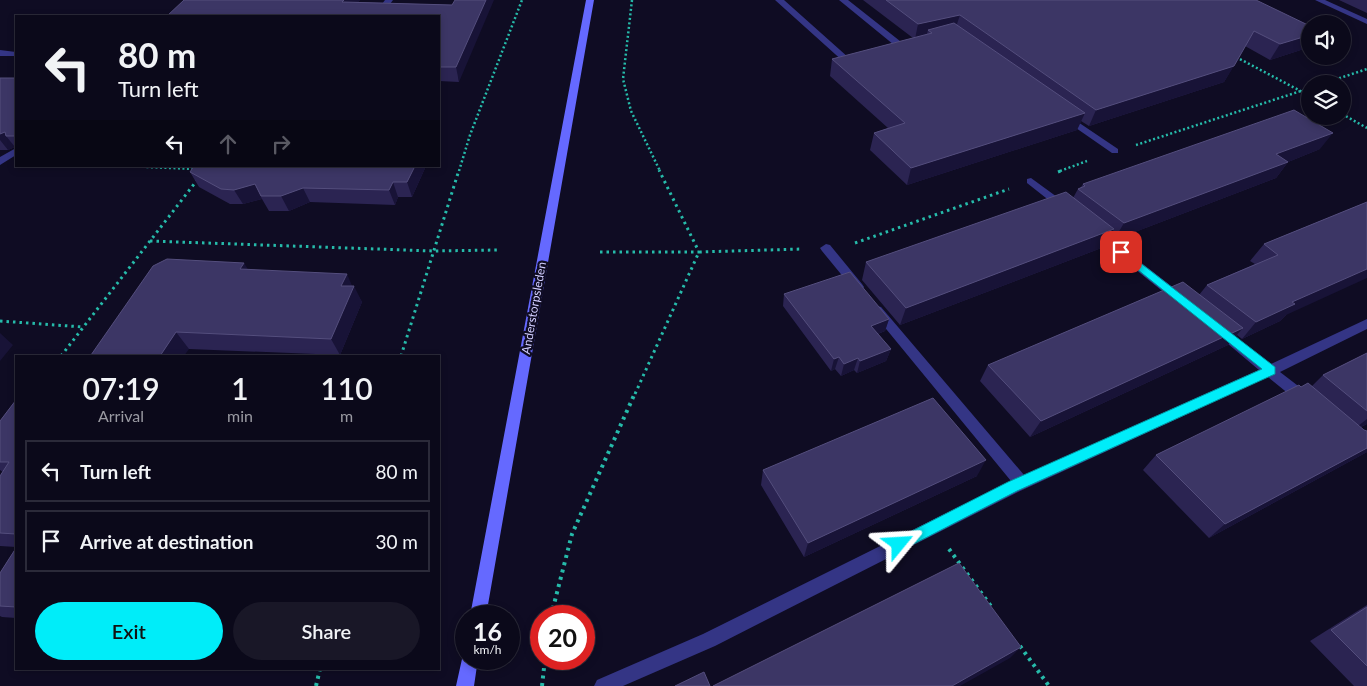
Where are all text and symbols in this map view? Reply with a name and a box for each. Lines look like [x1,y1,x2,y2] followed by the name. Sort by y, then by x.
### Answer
[1301,15,1351,125] map controls
[1301,15,1351,65] button: sound
[118,33,196,75] text: 80 m
[35,35,100,100] icon: left
[118,75,199,102] text: Turn left
[1301,75,1351,125] button: layers
[161,130,189,158] icon: left
[214,130,242,158] icon: ahead
[267,130,295,158] icon: right
[1100,231,1142,273] pin
[1107,238,1135,266] icon: arrive
[518,260,549,355] street label: Anderstorpsleden
[82,370,160,406] text: 07:19
[231,370,249,406] text: 1
[320,370,373,406] text: 110
[98,406,144,425] text: Arrival
[227,406,253,425] text: min
[340,406,353,425] text: m
[37,457,65,485] icon: left
[80,460,151,483] text: Turn left
[375,460,418,483] text: 80 m
[872,517,924,569] position arrow
[37,527,65,555] icon: arrive
[80,530,253,553] text: Arrive at destination
[375,530,418,553] text: 30 m
[35,602,223,660] button: Exit
[233,602,420,660] button: Share
[530,605,595,670] speed limit sign: 20
[473,616,502,646] text: 16
[473,642,502,657] text: km/h

